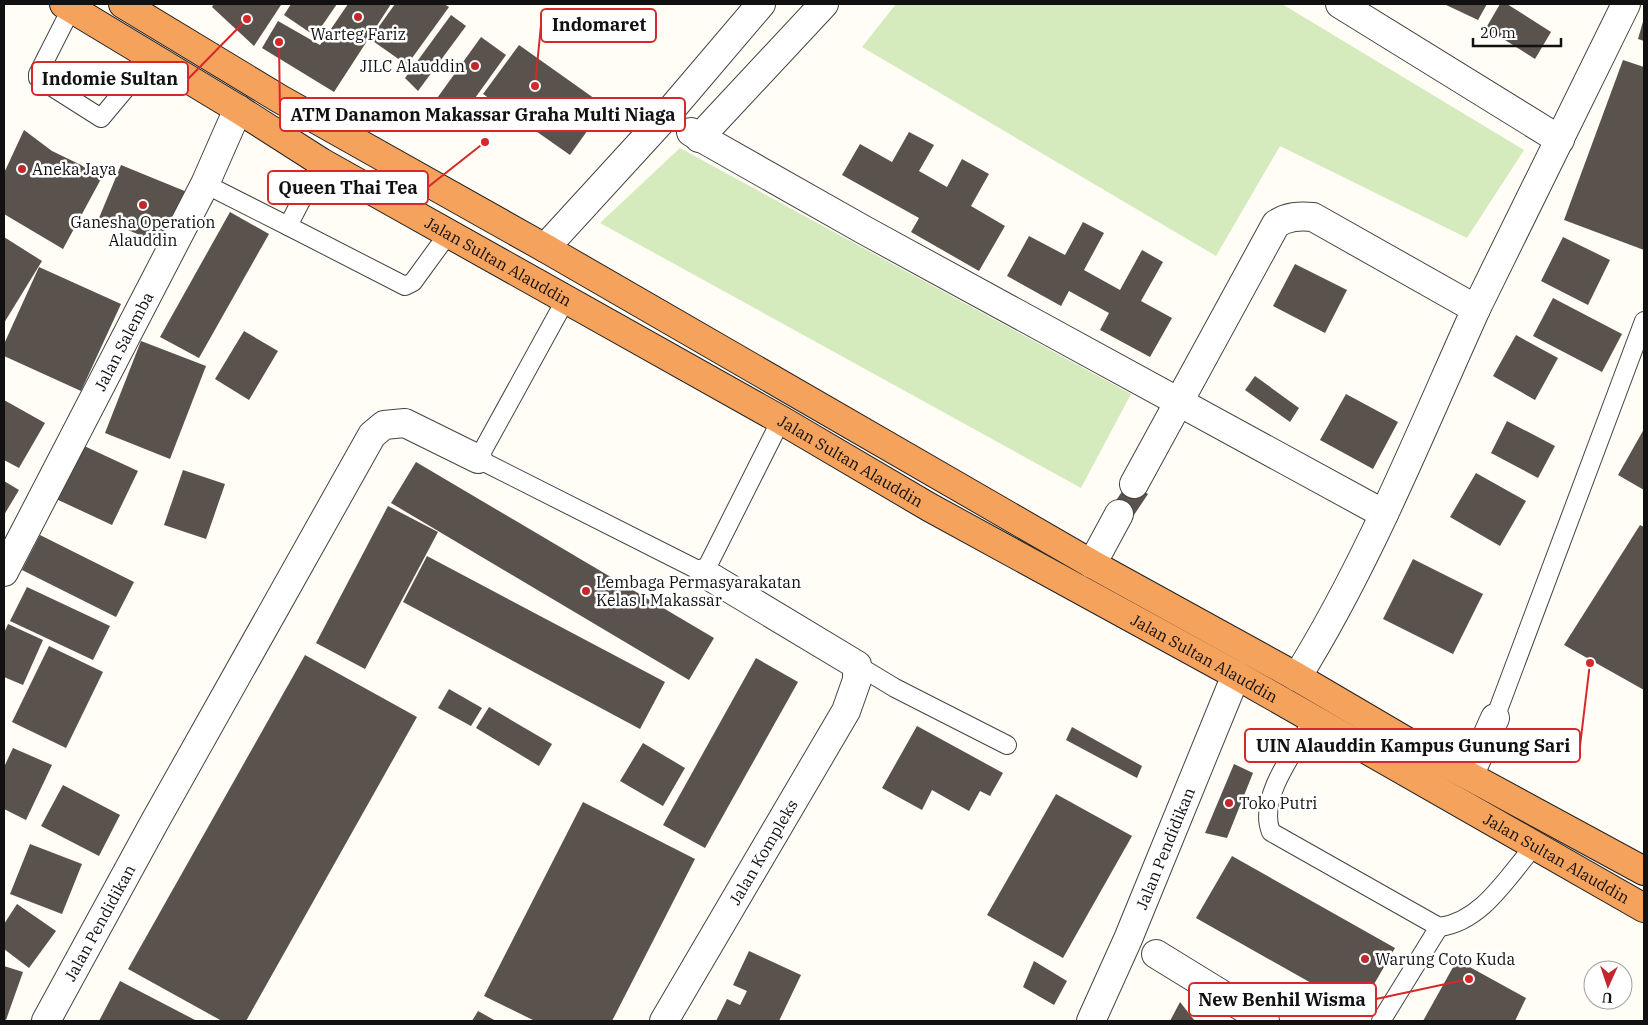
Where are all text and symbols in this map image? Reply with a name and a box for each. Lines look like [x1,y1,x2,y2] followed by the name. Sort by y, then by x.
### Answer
[541,9,656,42] callout: Indomaret
[352,11,364,23] marker: Warteg Fariz
[552,13,646,36] text: Indomaret
[1473,15,1560,47] scale bar
[1480,23,1516,42] text: 20 m
[310,24,406,44] place label: Warteg Fariz
[360,56,465,76] place label: JILC Alauddin
[469,60,481,72] marker: JILC Alauddin
[32,62,188,95] callout: Indomie Sultan
[42,67,178,90] text: Indomie Sultan
[280,98,685,131] callout: ATM Danamon Makassar Graha Multi Niaga
[290,103,676,126] text: ATM Danamon Makassar Graha Multi Niaga
[32,159,117,179] place label: Aneka Jaya
[16,163,28,175] marker: Aneka Jaya
[268,171,428,204] callout: Queen Thai Tea
[278,176,418,199] text: Queen Thai Tea
[137,199,149,211] marker: Ganesha Operation Alauddin
[70,212,216,250] place label: Ganesha Operation Alauddin
[421,212,575,311] street label: Jalan Sultan Alauddin
[90,288,158,394] street label: Jalan Salemba
[775,411,927,511] street label: Jalan Sultan Alauddin
[596,572,801,610] place label: Lembaga Permasyarakatan Kelas I Makassar
[580,585,592,597] marker: Lembaga Permasyarakatan Kelas I Makassar
[1127,609,1282,707] street label: Jalan Sultan Alauddin
[1245,729,1580,762] callout: UIN Alauddin Kampus Gunung Sari
[1256,734,1570,757] text: UIN Alauddin Kampus Gunung Sari
[1131,784,1199,912] street label: Jalan Pendidikan
[1239,793,1317,813] place label: Toko Putri
[724,796,802,908] street label: Jalan Kompleks
[1223,797,1235,809] marker: Toko Putri
[1480,809,1633,908] street label: Jalan Sultan Alauddin
[60,861,140,984] street label: Jalan Pendidikan
[1375,949,1515,969] place label: Warung Coto Kuda
[1359,953,1371,965] marker: Warung Coto Kuda
[1583,960,1633,1010] north arrow
[1189,983,1376,1016] callout: New Benhil Wisma
[1198,988,1366,1011] text: New Benhil Wisma
[1601,989,1613,1007] text: U

